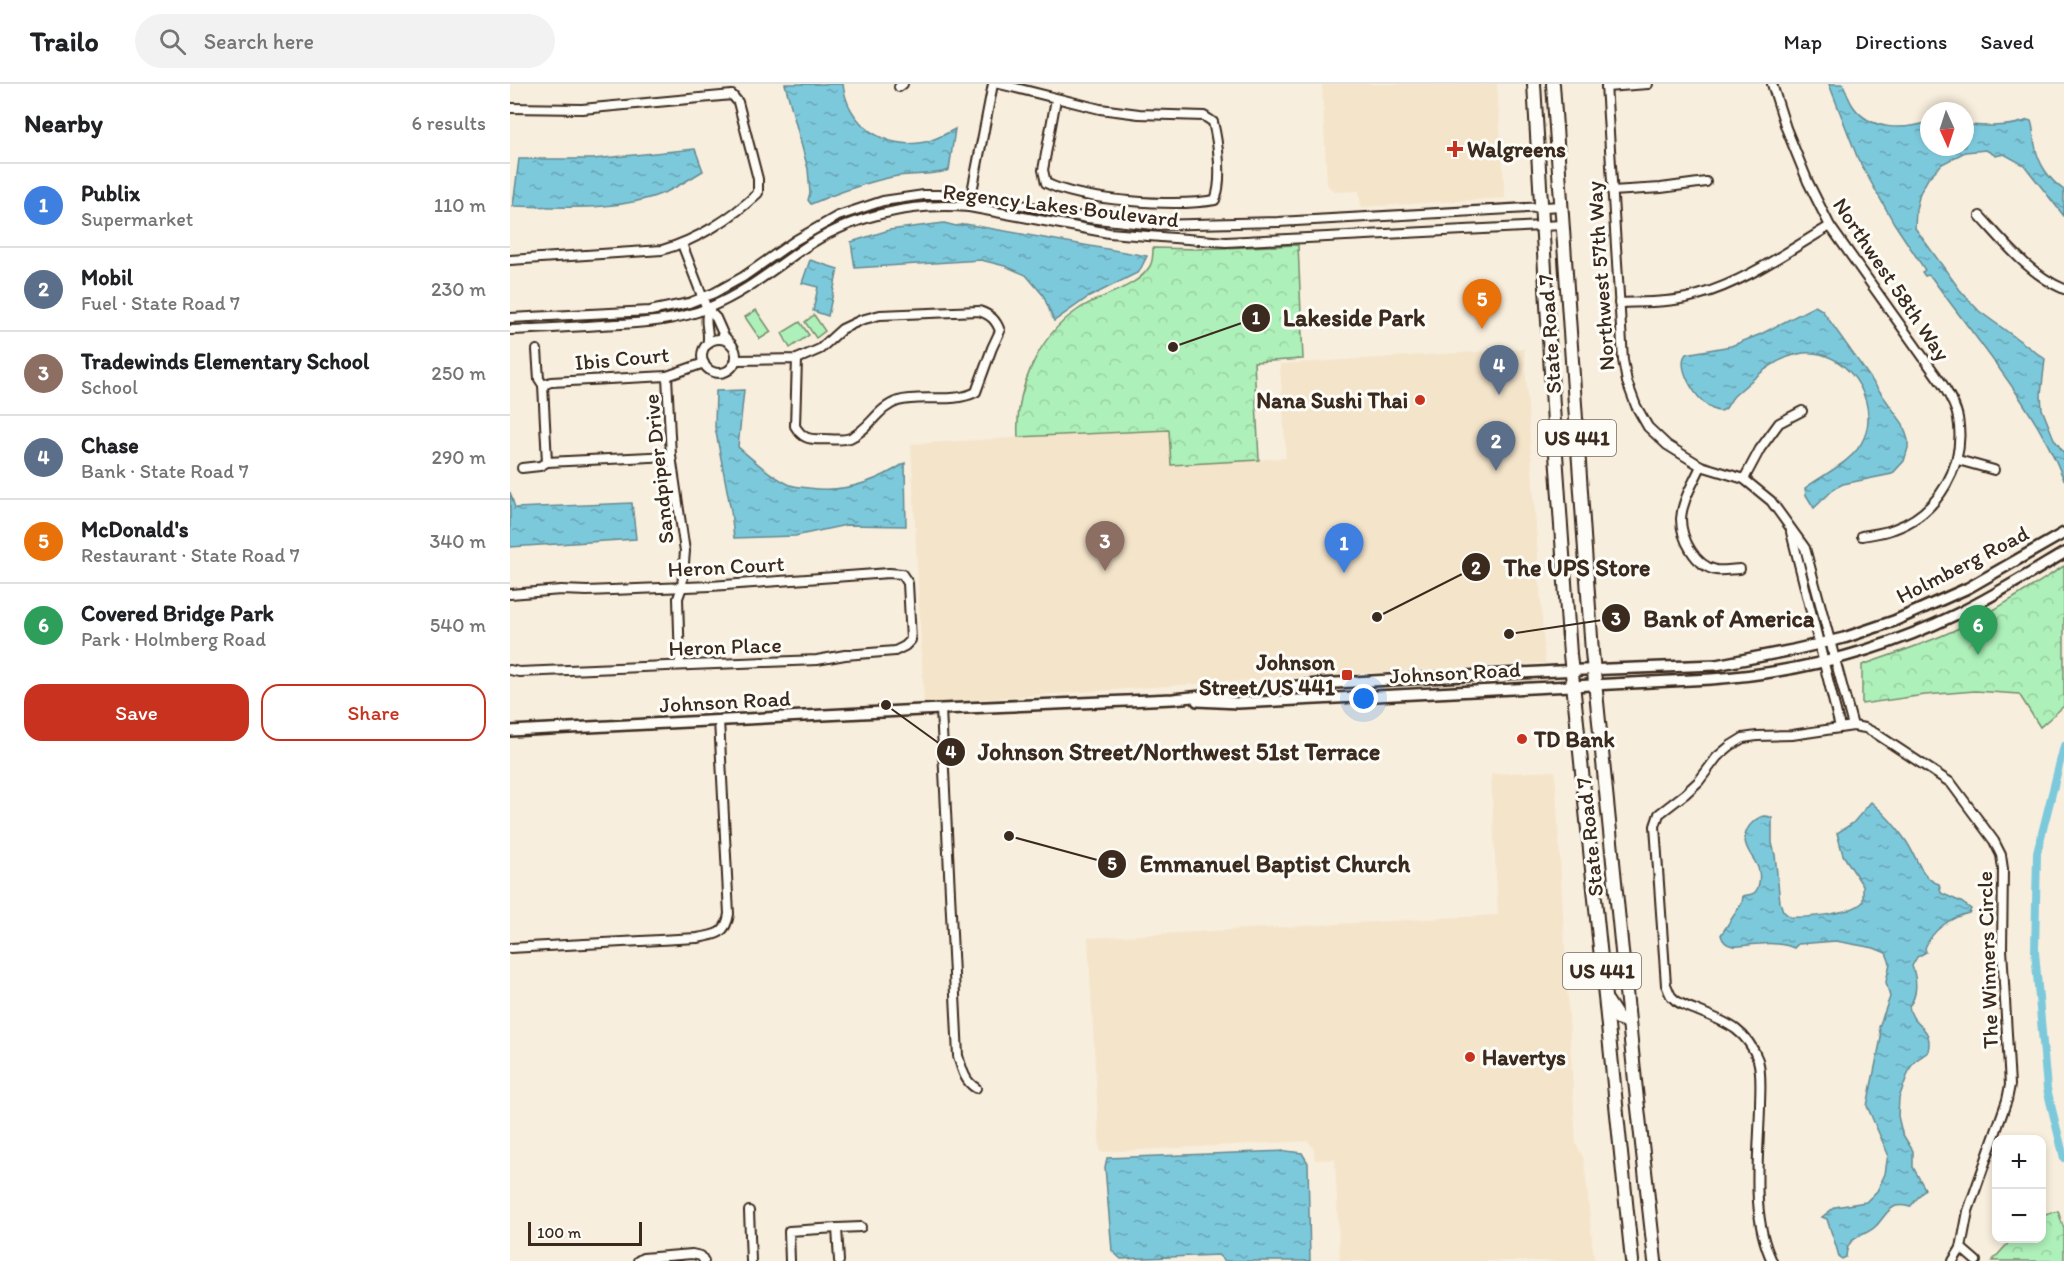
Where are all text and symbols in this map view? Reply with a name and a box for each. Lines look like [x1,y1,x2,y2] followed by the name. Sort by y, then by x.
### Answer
[135,14,555,68] search box
[30,24,99,58] text: Trailo
[156,25,189,58] icon: search
[204,28,314,55] text: Search here
[1784,29,1822,54] text: Map
[1855,29,1947,54] text: Directions
[1980,29,2034,54] text: Saved
[1920,102,1974,156] north arrow
[24,107,103,139] text: Nearby
[412,111,486,135] text: 6 results
[1467,136,1566,163] place label: Walgreens
[1448,142,1462,156] marker: Walgreens
[941,178,1181,233] street label: Regency Lakes Boulevard
[81,180,140,207] text: Publix
[1580,180,1621,372] street label: Northwest 57th Way
[1827,192,1957,367] street label: Northwest 58th Way
[39,193,48,217] text: 1
[434,193,486,217] text: 110 m
[81,207,193,231] text: Supermarket
[81,264,133,291] text: Mobil
[1532,273,1567,395] street label: State Road 7
[38,277,49,301] text: 2
[431,277,486,301] text: 230 m
[1462,280,1502,329] pin: 5
[81,291,240,315] text: Fuel · State Road 7
[1241,297,1437,339] callout: Lakeside Park
[1283,303,1426,332] text: Lakeside Park
[1252,307,1261,329] text: 1
[574,341,670,376] street label: Ibis Court
[1480,346,1518,395] pin: 4
[81,348,369,375] text: Tradewinds Elementary School
[38,361,49,385] text: 3
[431,361,486,385] text: 250 m
[81,375,138,399] text: School
[1256,387,1408,414] place label: Nana Sushi Thai
[637,393,680,545] street label: Sandpiper Drive
[1413,393,1427,407] marker: Nana Sushi Thai
[1538,420,1616,456] road number: US 441
[1476,422,1516,471] pin: 2
[81,432,139,459] text: Chase
[37,445,50,469] text: 4
[431,445,486,469] text: 290 m
[81,459,249,483] text: Bank · State Road 7
[81,516,189,543] text: McDonald's
[1891,519,2033,609] street label: Holmberg Road
[1086,522,1124,571] pin: 3
[1324,524,1364,573] pin: 1
[38,529,49,553] text: 5
[429,529,486,553] text: 340 m
[81,543,300,567] text: Restaurant · State Road 7
[1461,546,1662,588] callout: The UPS Store
[667,550,785,583] street label: Heron Court
[1503,553,1650,582] text: The UPS Store
[1471,557,1481,579] text: 2
[1601,597,1827,639] callout: Bank of America
[81,600,274,627] text: Covered Bridge Park
[1643,604,1815,633] text: Bank of America
[1958,606,1998,655] pin: 6
[1611,608,1621,630] text: 3
[38,613,49,637] text: 6
[430,613,486,637] text: 540 m
[81,627,266,651] text: Park · Holmberg Road
[668,631,782,662] street label: Heron Place
[1199,649,1336,701] place label: Johnson Street/US 441
[1389,656,1522,689] street label: Johnson Road
[1340,668,1354,682] marker: Johnson Street/US 441
[24,684,249,741] button: Save
[261,684,486,741] button: Share
[1349,684,1378,713] your location
[659,685,792,718] street label: Johnson Road
[1533,726,1616,753] place label: TD Bank
[936,731,1392,773] callout: Johnson Street/Northwest 51st Terrace
[1515,732,1529,746] marker: TD Bank
[977,737,1380,766] text: Johnson Street/Northwest 51st Terrace
[946,741,957,763] text: 4
[1570,776,1609,898] street label: State Road 7
[1097,843,1423,885] callout: Emmanuel Baptist Church
[1140,849,1411,879] text: Emmanuel Baptist Church
[1107,853,1117,875] text: 5
[1971,871,2004,1049] street label: The Winners Circle
[1563,953,1641,989] road number: US 441
[1482,1044,1566,1071] place label: Havertys
[1463,1050,1477,1064] marker: Havertys
[1992,1135,2046,1243] map controls
[1992,1135,2046,1189] button: +
[1992,1189,2046,1243] button: −
[528,1219,642,1246] scale bar
[537,1223,581,1242] text: 100 m

